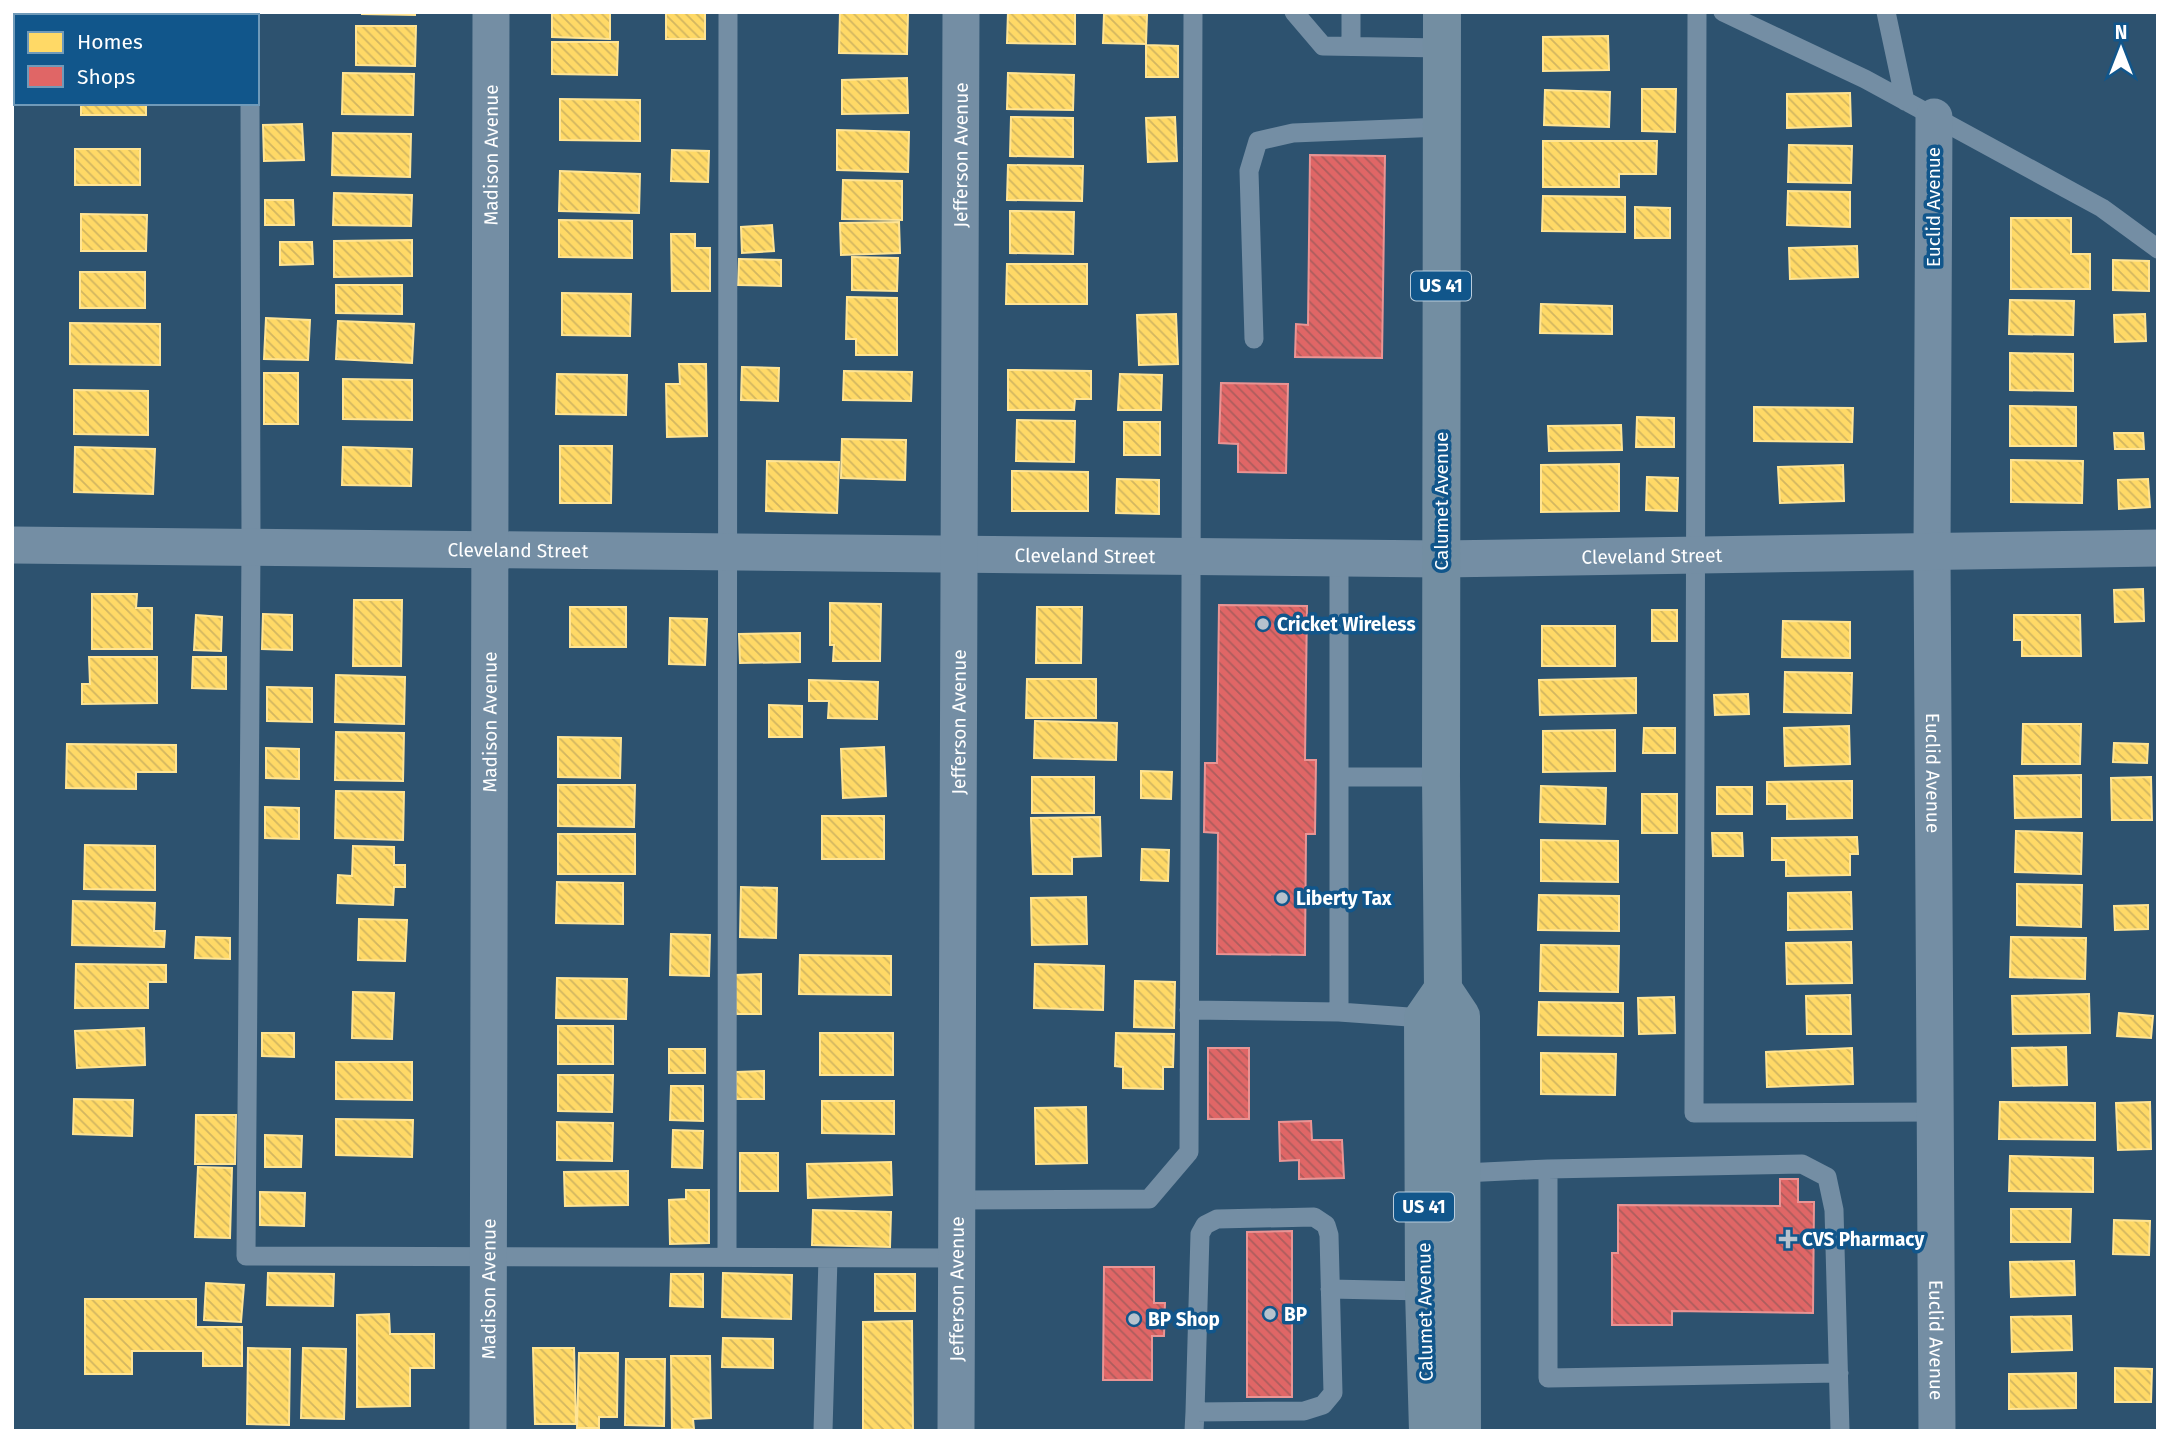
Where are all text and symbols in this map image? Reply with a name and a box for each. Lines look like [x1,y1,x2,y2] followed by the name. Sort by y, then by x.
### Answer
[14,14,259,105] legend
[2086,14,2156,84] north arrow
[2115,21,2127,44] text: N
[77,29,143,55] text: Homes
[77,64,135,90] text: Shops
[949,82,972,228] street label: Jefferson Avenue
[479,84,502,226] street label: Madison Avenue
[1922,147,1945,267] street label: Euclid Avenue
[1411,272,1471,300] road number: US 41
[1430,432,1453,570] street label: Calumet Avenue
[447,538,589,562] street label: Cleveland Street
[1014,543,1156,568] street label: Cleveland Street
[1581,543,1723,568] street label: Cleveland Street
[1277,613,1416,636] place label: Cricket Wireless
[1255,616,1271,632] marker: Cricket Wireless
[947,649,970,795] street label: Jefferson Avenue
[478,651,501,793] street label: Madison Avenue
[1921,713,1945,833] street label: Euclid Avenue
[1296,887,1392,910] place label: Liberty Tax
[1274,890,1290,906] marker: Liberty Tax
[1394,1192,1454,1222] road number: US 41
[945,1216,968,1362] street label: Jefferson Avenue
[477,1218,500,1360] street label: Madison Avenue
[1802,1228,1924,1251] place label: CVS Pharmacy
[1780,1231,1796,1247] marker: CVS Pharmacy
[1412,1242,1438,1382] street label: Calumet Avenue
[1925,1280,1948,1400] street label: Euclid Avenue
[1284,1303,1307,1326] place label: BP
[1262,1306,1278,1322] marker: BP
[1148,1308,1220,1331] place label: BP Shop
[1126,1311,1142,1327] marker: BP Shop

